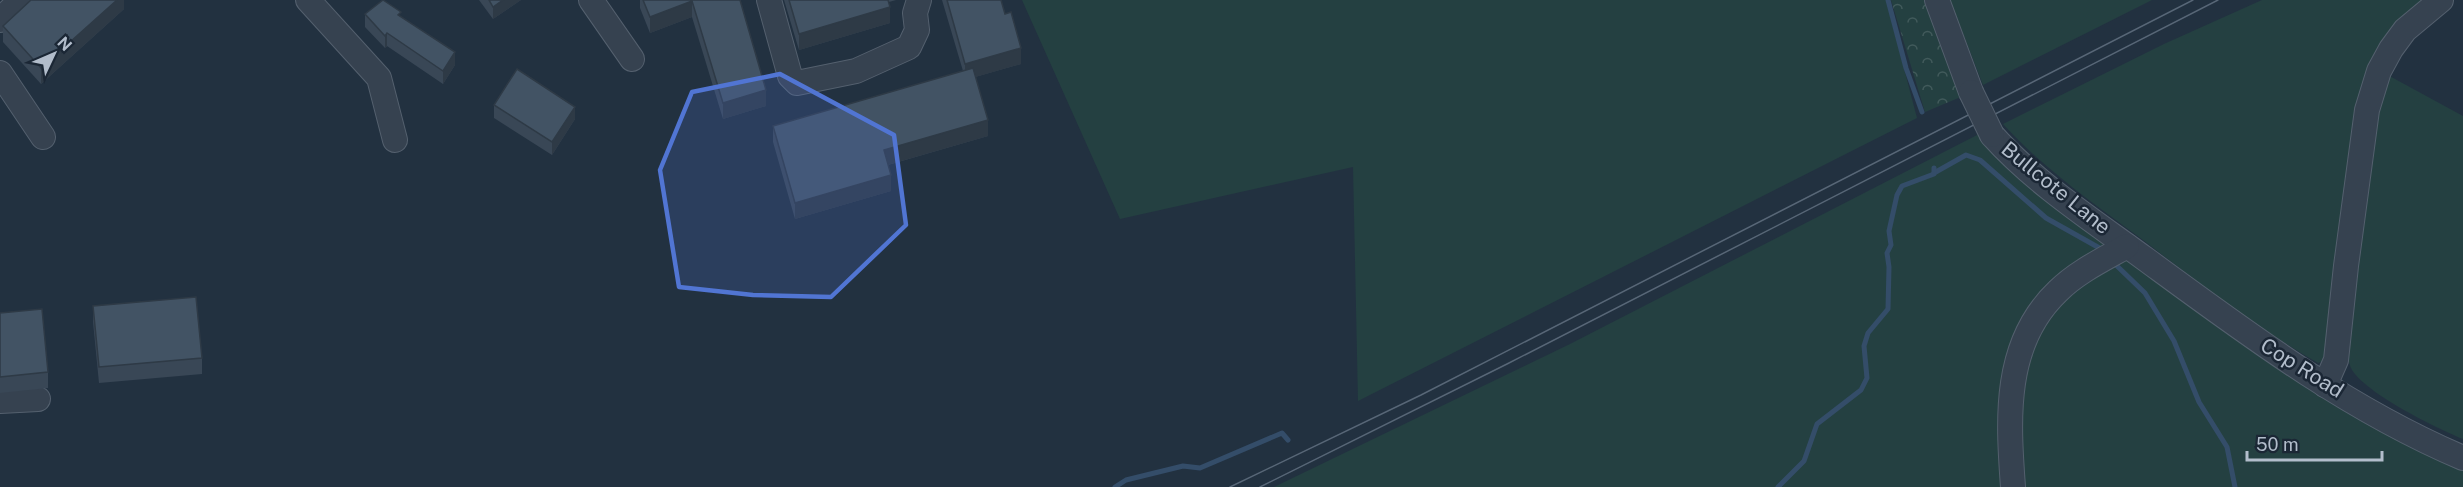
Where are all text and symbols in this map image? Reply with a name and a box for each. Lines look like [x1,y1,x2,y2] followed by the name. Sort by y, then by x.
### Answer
[24,24,84,84] north arrow
[53,33,76,55] text: N
[1997,136,2116,239] street label: Bullcote Lane
[2256,332,2349,403] street label: Cop Road
[2247,424,2382,462] scale bar
[2256,434,2299,455] text: 50 m

